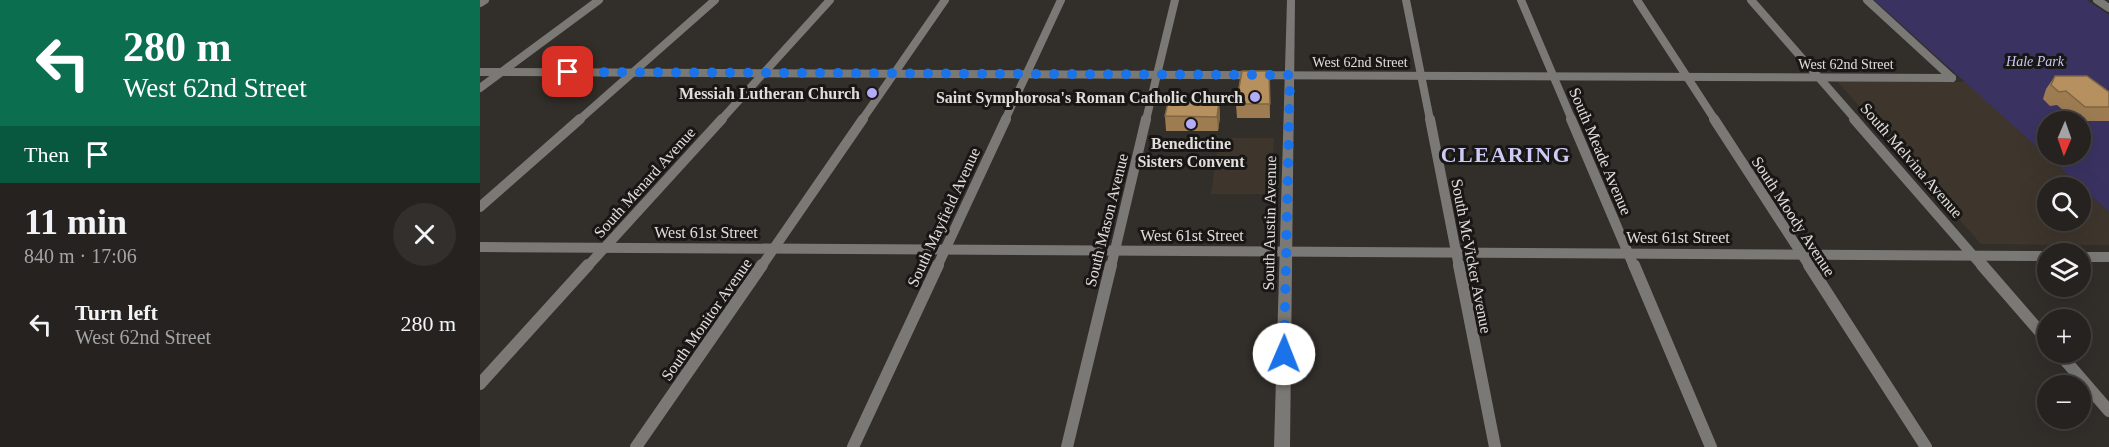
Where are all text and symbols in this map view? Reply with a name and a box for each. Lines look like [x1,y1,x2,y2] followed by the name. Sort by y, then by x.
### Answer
[24,24,102,102] icon: left
[123,24,232,70] text: 280 m
[542,46,593,97] pin
[2005,54,2065,69] park label: Hale Park
[551,55,584,88] icon: arrive
[1312,55,1408,70] street label: West 62nd Street
[1798,57,1894,72] street label: West 62nd Street
[123,73,307,103] text: West 62nd Street
[679,85,860,102] place label: Messiah Lutheran Church
[1566,85,1635,217] street label: South Meade Avenue
[865,86,879,100] marker: Messiah Lutheran Church
[936,89,1243,107] place label: Saint Symphorosa's Roman Catholic Church
[1248,90,1262,104] marker: Saint Symphorosa's Roman Catholic Church
[1857,100,1966,221] street label: South Melvina Avenue
[2037,111,2091,165] north arrow
[2037,111,2091,429] map controls
[1184,117,1198,131] marker: Benedictine Sisters Convent
[590,124,698,241] street label: South Menard Avenue
[1137,135,1245,170] place label: Benedictine Sisters Convent
[81,138,114,171] icon: arrive
[24,142,69,167] text: Then
[1441,142,1571,167] district label: CLEARING
[904,145,984,290] street label: South Mayfield Avenue
[1082,152,1131,288] street label: South Mason Avenue
[1748,153,1839,280] street label: South Moody Avenue
[1260,155,1279,291] street label: South Austin Avenue
[1448,177,1495,335] street label: South McVicker Avenue
[2037,177,2091,231] button: search
[24,202,127,242] text: 11 min
[393,203,456,266] button: close
[654,224,758,241] street label: West 61st Street
[1140,227,1244,244] street label: West 61st Street
[1626,229,1730,246] street label: West 61st Street
[2037,243,2091,297] button: layers
[24,245,137,267] text: 840 m · 17:06
[658,255,755,384] street label: South Monitor Avenue
[75,300,158,325] text: Turn left
[24,308,57,341] icon: left
[2037,309,2091,363] button: +
[400,311,456,336] text: 280 m
[1252,322,1316,386] position arrow
[75,326,211,348] text: West 62nd Street
[2037,375,2091,429] button: −

